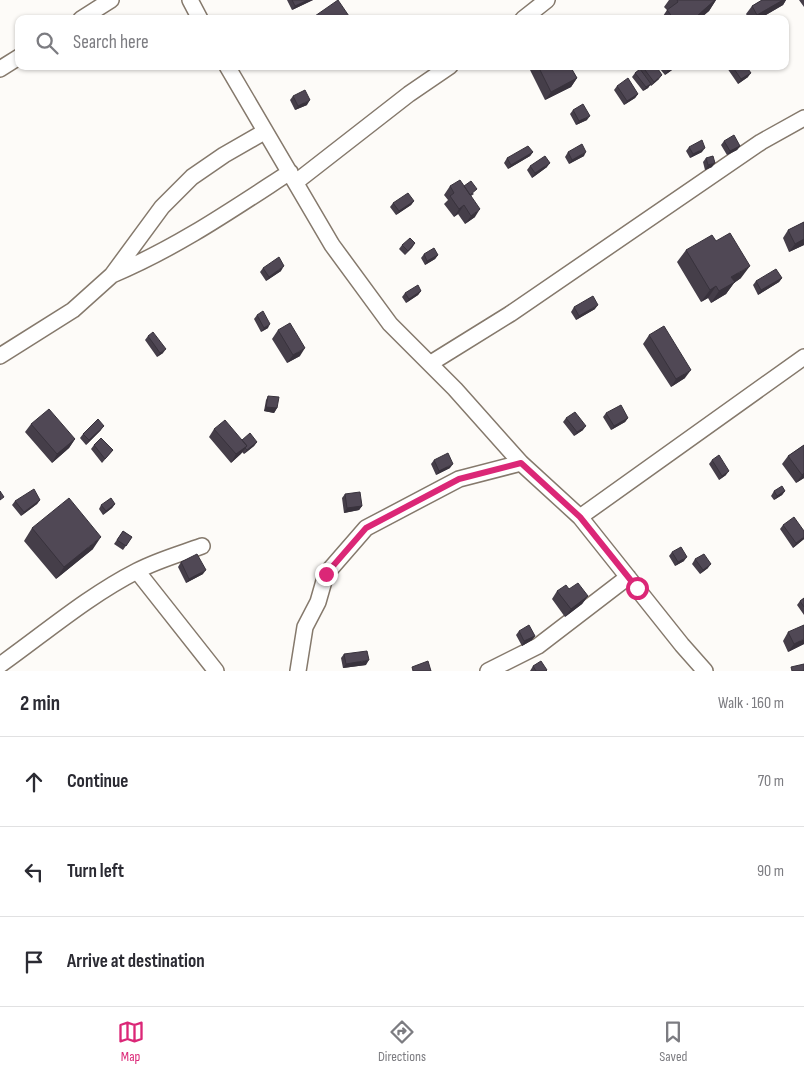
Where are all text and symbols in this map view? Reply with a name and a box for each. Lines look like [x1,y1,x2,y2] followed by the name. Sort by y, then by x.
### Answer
[15,15,789,70] search box
[33,29,61,57] icon: search
[73,31,149,54] text: Search here
[315,563,338,586] route end
[626,577,649,600] route start
[20,691,60,716] text: 2 min
[718,694,784,713] text: Walk · 160 m
[20,768,48,796] icon: ahead
[67,770,128,793] text: Continue
[758,772,784,791] text: 70 m
[20,858,48,886] icon: left
[67,860,124,883] text: Turn left
[757,862,784,881] text: 90 m
[20,948,48,976] icon: arrive
[67,950,205,973] text: Arrive at destination
[117,1018,145,1065] tab: Map
[378,1018,426,1065] tab: Directions
[659,1018,687,1065] tab: Saved

